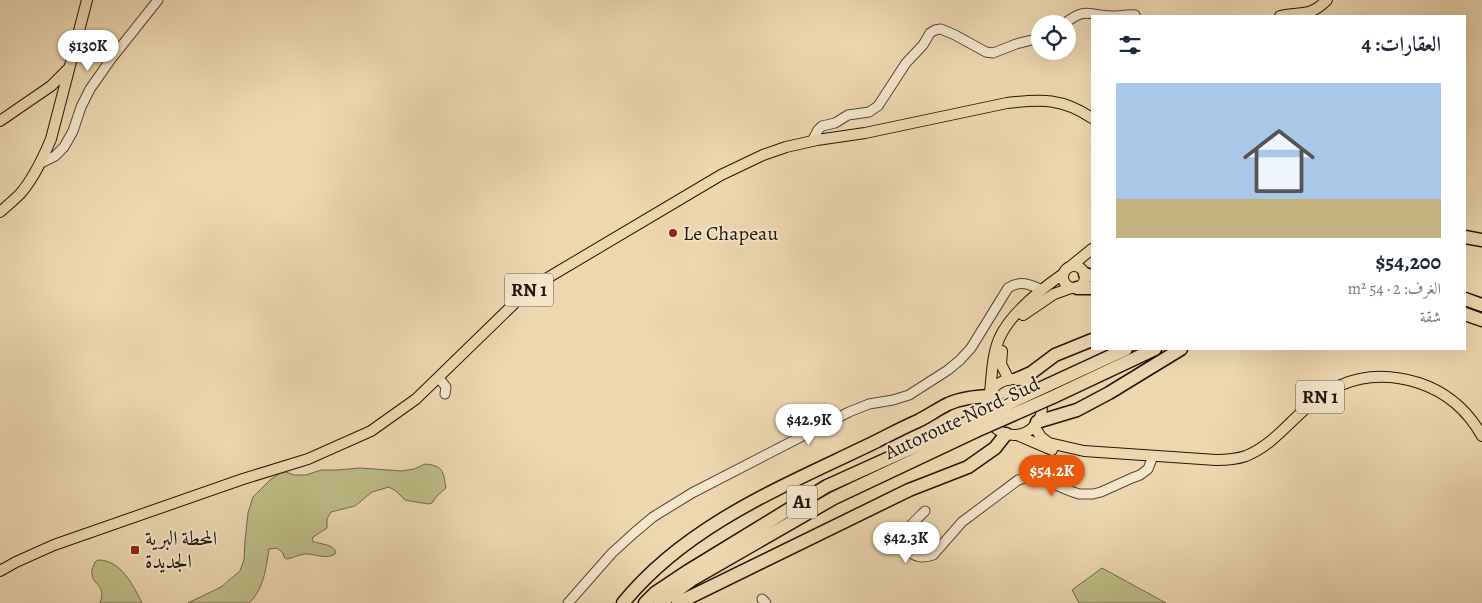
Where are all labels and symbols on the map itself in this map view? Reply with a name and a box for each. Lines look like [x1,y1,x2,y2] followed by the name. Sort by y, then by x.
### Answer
[53,30,123,72] pin: $130K
[683,220,778,247] place label: Le Chapeau
[667,227,679,239] marker: Le Chapeau
[505,274,553,306] road number: RN 1
[879,370,1044,466] street label: Autoroute Nord-Sud
[1296,381,1344,414] road number: RN 1
[768,404,850,446] pin: $42.9K
[1011,454,1093,497] pin: $54.2K
[787,486,817,518] road number: A1
[865,522,947,564] pin: $42.3K
[145,525,217,575] place label: المحطة البرية الجديدة
[129,544,141,556] marker: المحطة البرية الجديدة

